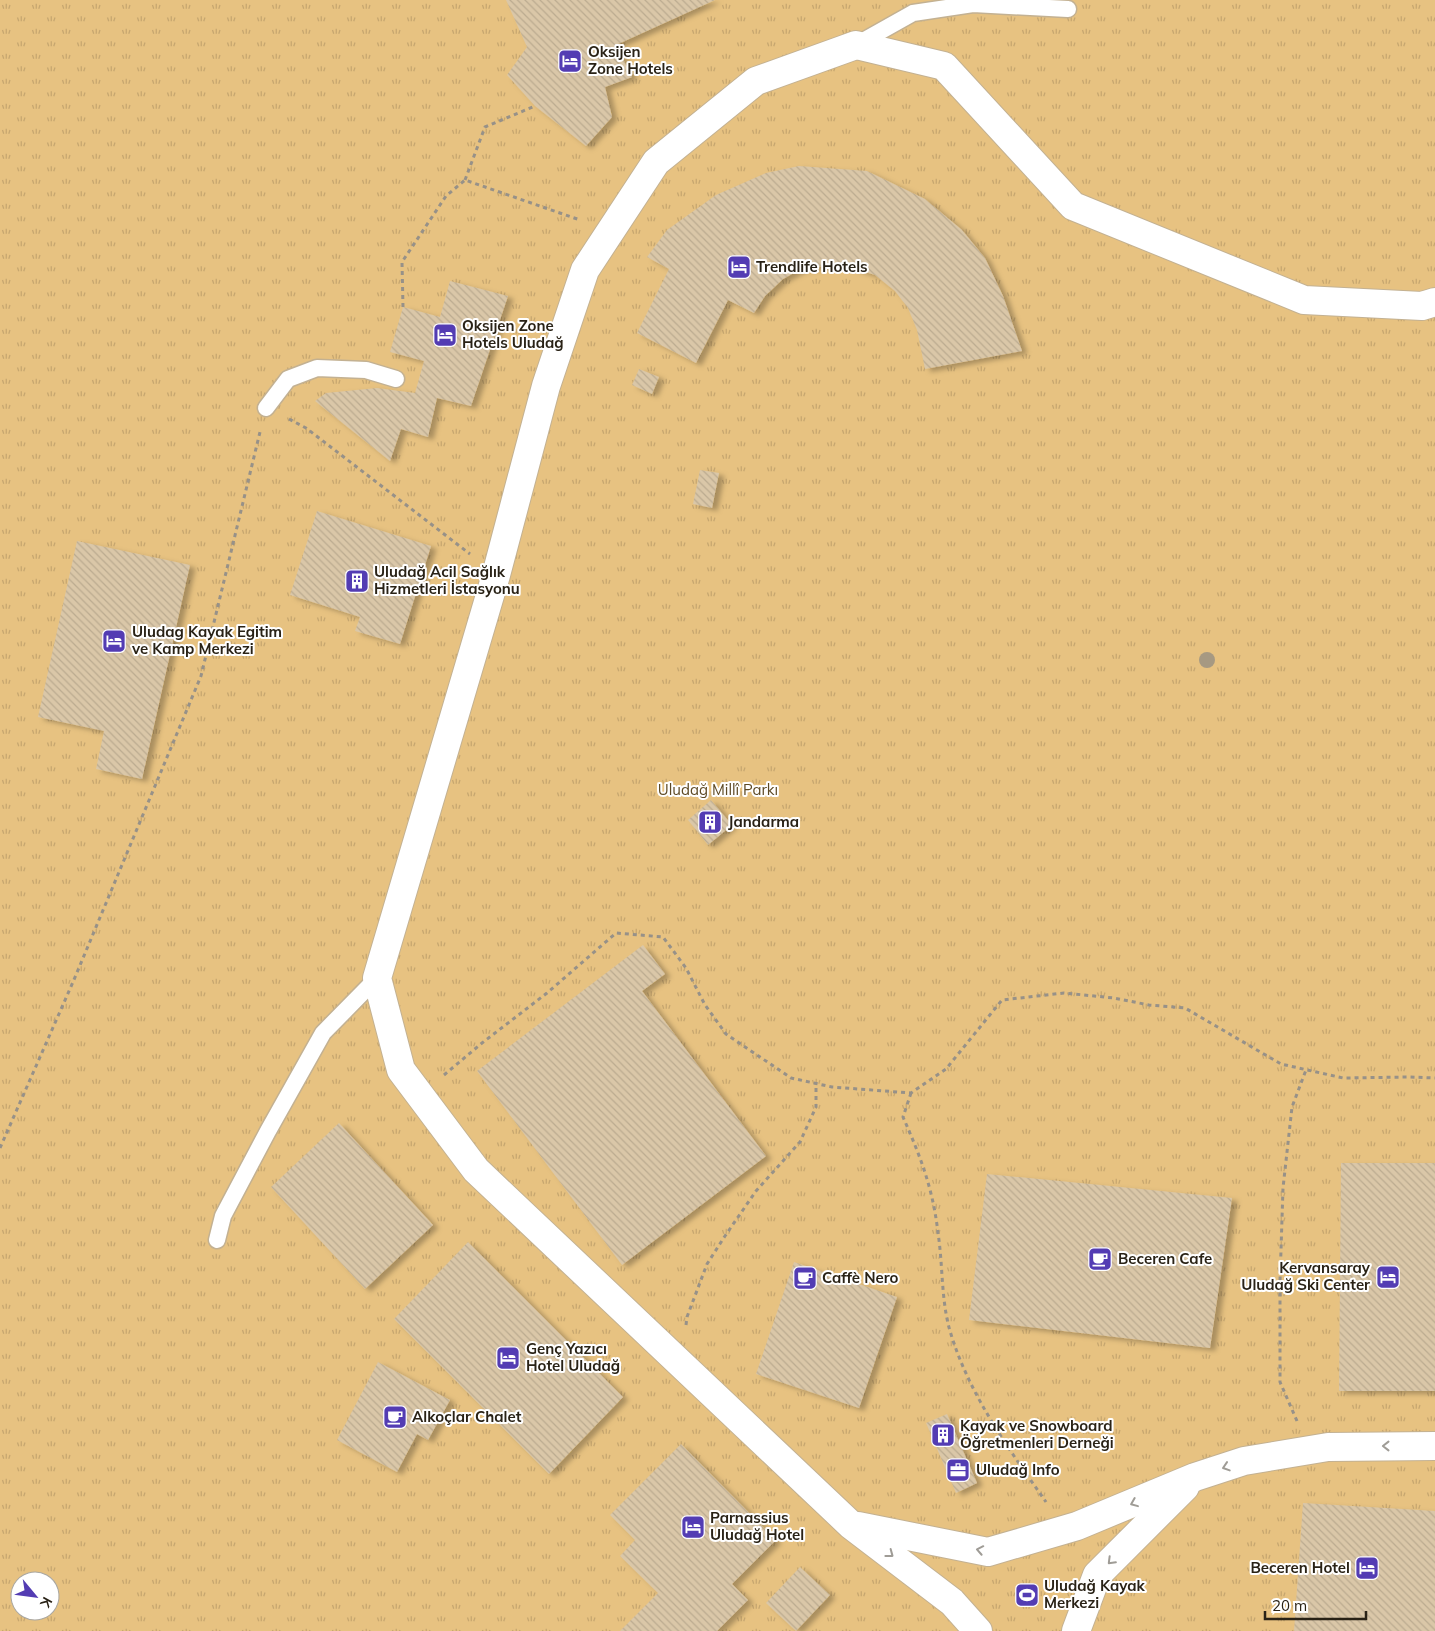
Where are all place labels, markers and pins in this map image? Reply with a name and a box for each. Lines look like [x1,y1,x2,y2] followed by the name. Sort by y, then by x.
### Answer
[588,42,673,78] place label: Oksijen Zone Hotels
[557,48,583,74] hotel icon: Oksijen Zone Hotels
[726,254,752,280] hotel icon: Trendlife Hotels
[756,257,868,276] place label: Trendlife Hotels
[462,316,564,352] place label: Oksijen Zone Hotels Uludağ
[432,322,458,348] hotel icon: Oksijen Zone Hotels Uludağ
[374,562,520,598] place label: Uludağ Acil Sağlık Hizmetleri İstasyonu
[344,568,370,594] building icon: Uludağ Acil Sağlık Hizmetleri İstasyonu
[131,622,282,658] place label: Uludag Kayak Egitim ve Kamp Merkezi
[101,628,127,654] hotel icon: Uludag Kayak Egitim ve Kamp Merkezi
[697,809,723,835] building icon: Jandarma
[728,812,799,831] place label: Jandarma
[1087,1246,1113,1272] cafe icon: Beceren Cafe
[1118,1249,1212,1268] place label: Beceren Cafe
[1241,1258,1371,1294] place label: Kervansaray Uludağ Ski Center
[1375,1264,1401,1290] hotel icon: Kervansaray Uludağ Ski Center
[792,1265,818,1291] cafe icon: Caffè Nero
[822,1268,898,1287] place label: Caffè Nero
[526,1339,620,1375] place label: Genç Yazıcı Hotel Uludağ
[495,1345,521,1371] hotel icon: Genç Yazıcı Hotel Uludağ
[382,1404,408,1430] cafe icon: Alkoçlar Chalet
[412,1407,522,1426] place label: Alkoçlar Chalet
[960,1416,1114,1452] place label: Kayak ve Snowboard Öğretmenleri Derneği
[930,1422,956,1448] building icon: Kayak ve Snowboard Öğretmenleri Derneği
[945,1457,971,1483] office icon: Uludağ Info
[976,1460,1060,1479] place label: Uludağ Info
[710,1508,804,1544] place label: Parnassius Uludağ Hotel
[680,1514,706,1540] hotel icon: Parnassius Uludağ Hotel
[1354,1555,1380,1581] hotel icon: Beceren Hotel
[1250,1558,1350,1577] place label: Beceren Hotel
[1044,1576,1146,1612] place label: Uludağ Kayak Merkezi
[1014,1582,1040,1608] sports icon: Uludağ Kayak Merkezi

